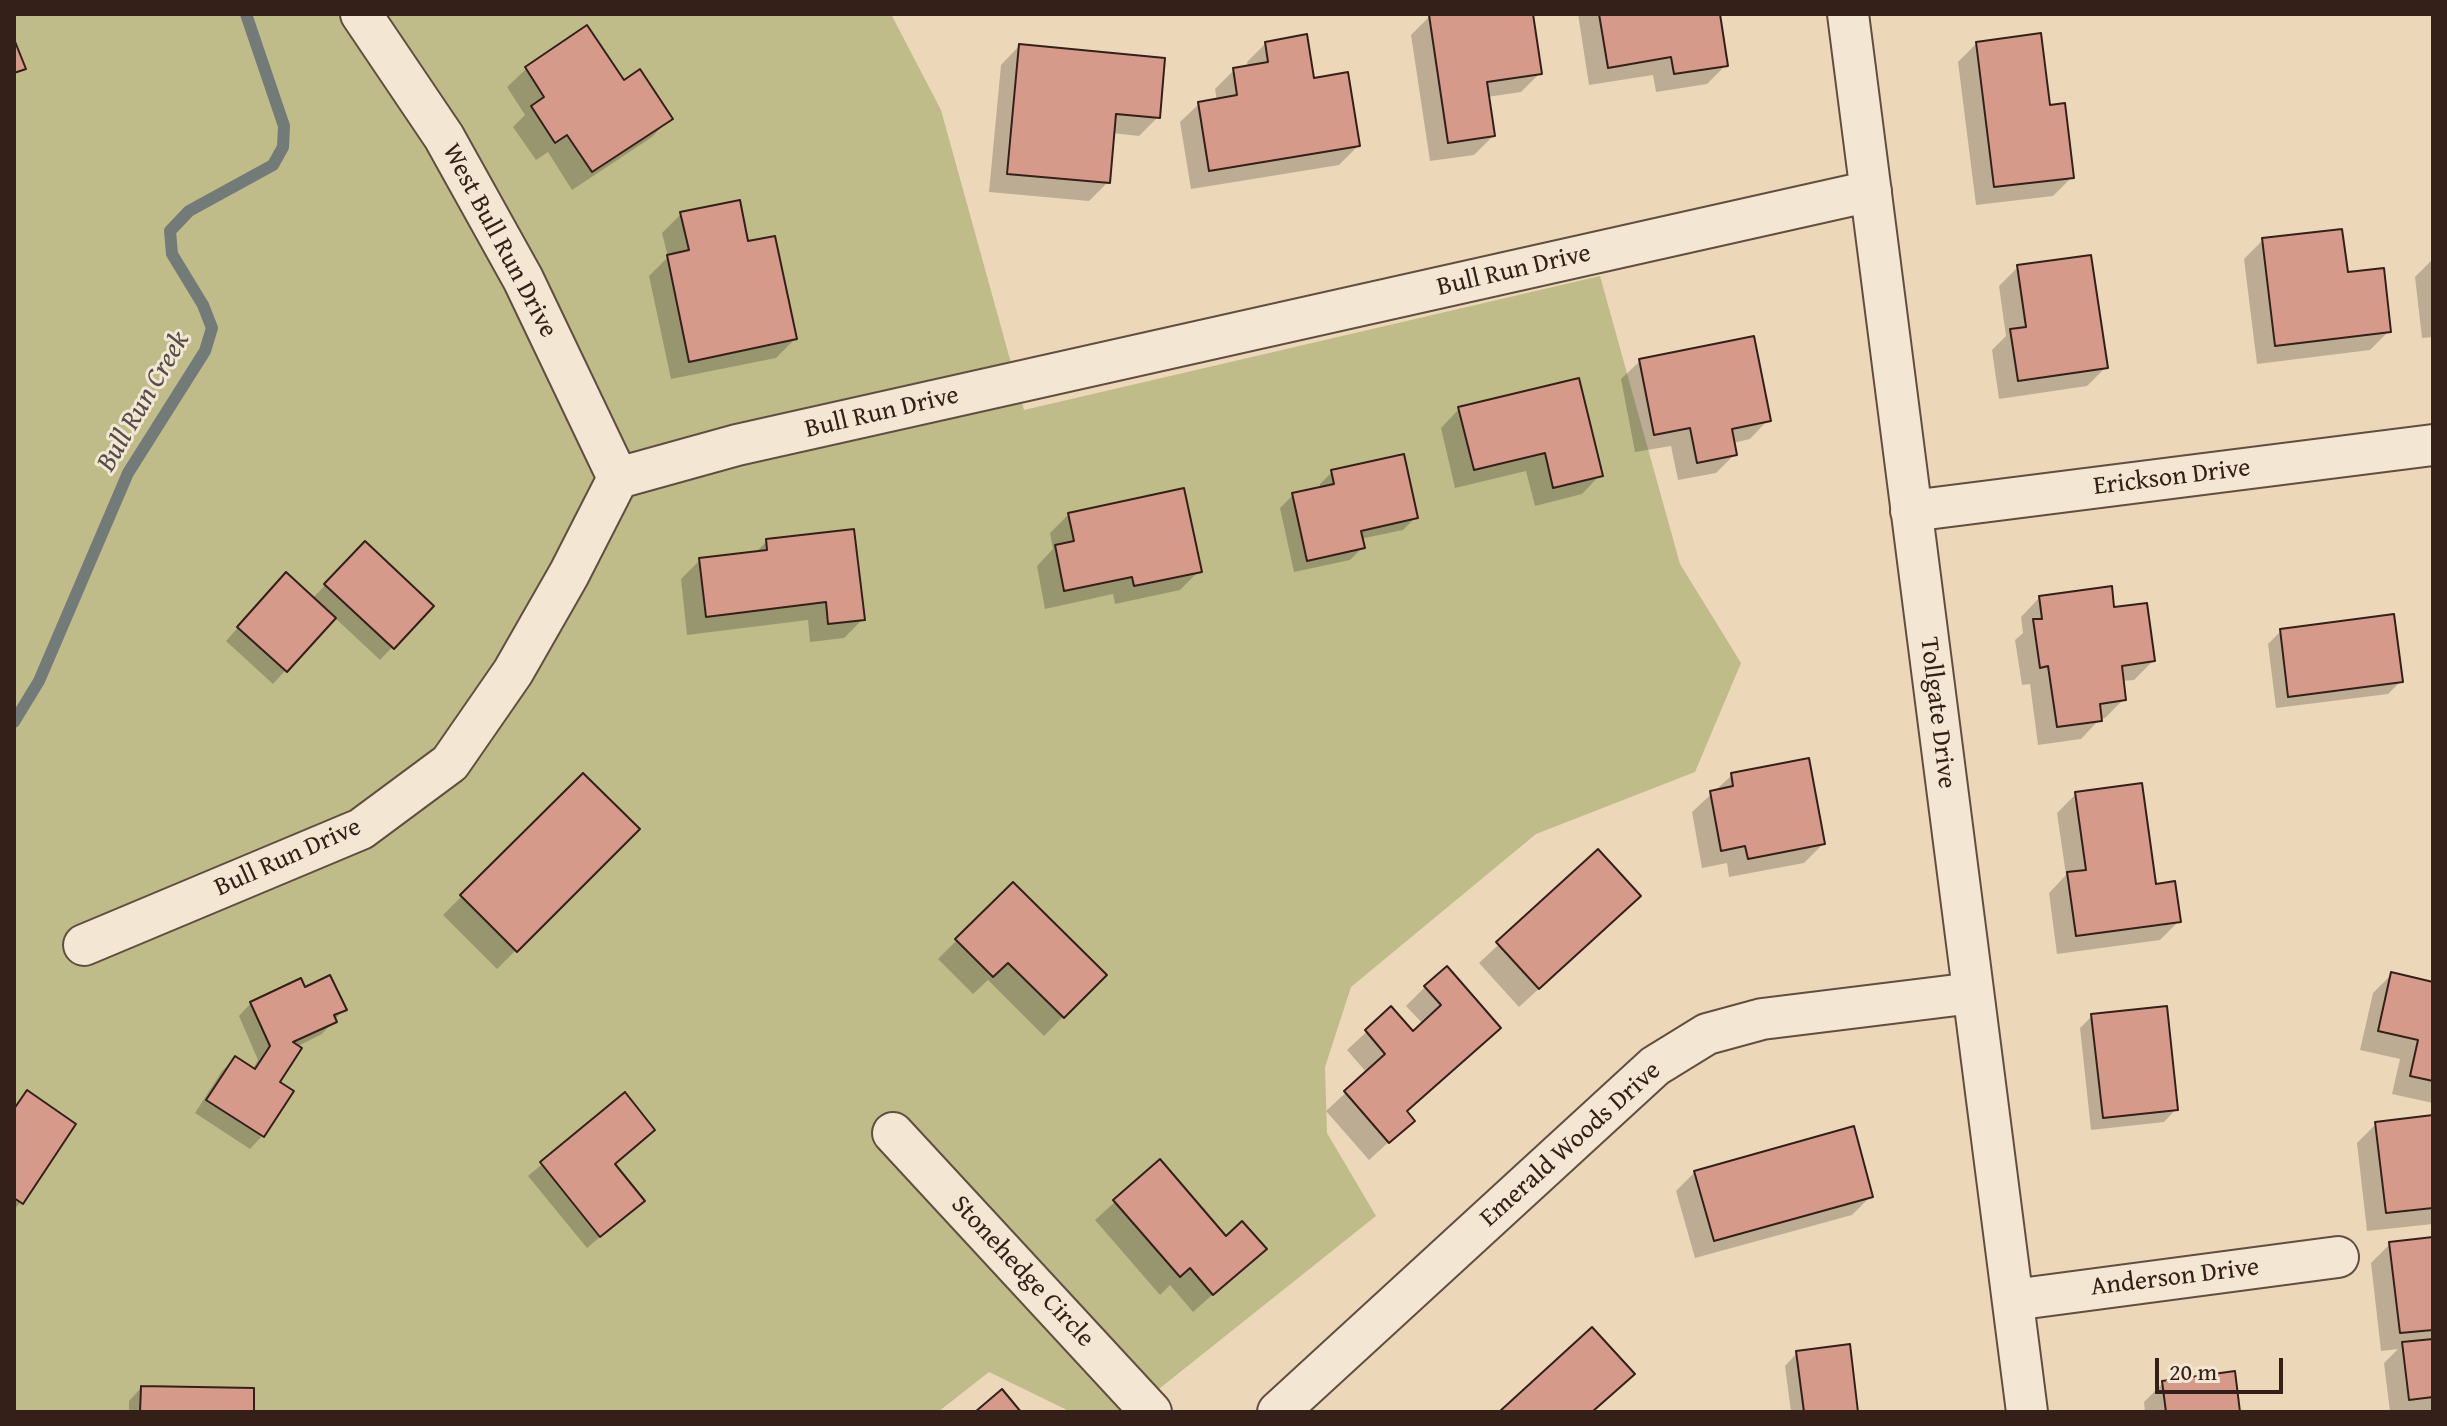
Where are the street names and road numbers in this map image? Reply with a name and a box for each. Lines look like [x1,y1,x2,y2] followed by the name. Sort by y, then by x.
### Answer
[435,139,563,343] street label: West Bull Run Drive
[1434,238,1594,304] street label: Bull Run Drive
[802,380,962,446] street label: Bull Run Drive
[2092,453,2252,503] street label: Erickson Drive
[1912,636,1962,790] street label: Tollgate Drive
[210,812,366,904] street label: Bull Run Drive
[1474,1056,1668,1234] street label: Emerald Woods Drive
[944,1190,1100,1354] street label: Stonehedge Circle
[2089,1252,2261,1304] street label: Anderson Drive

